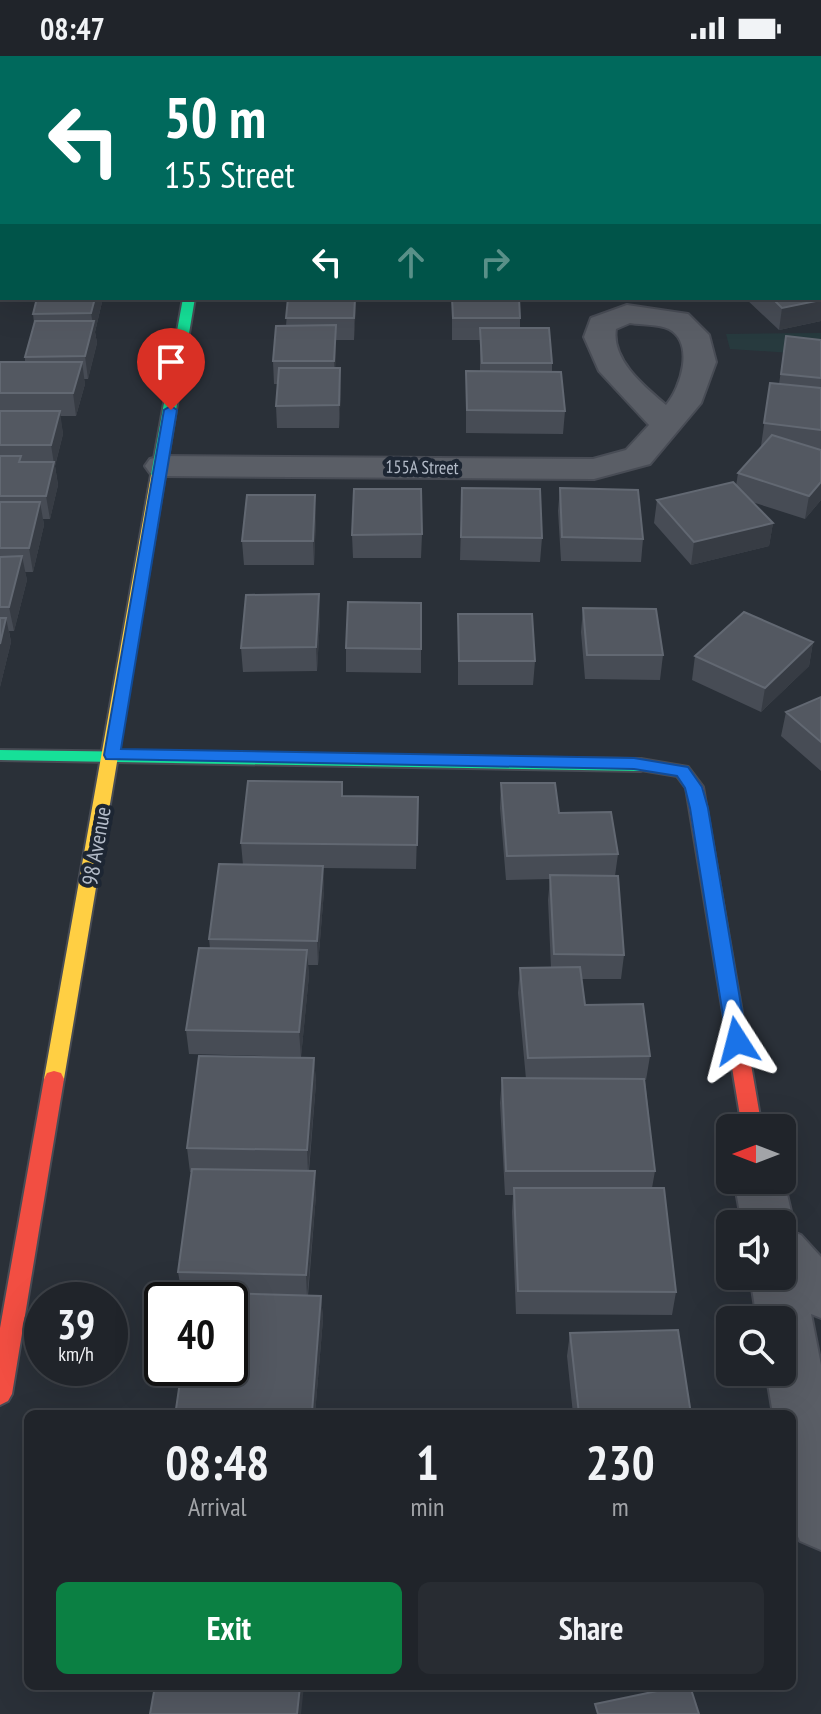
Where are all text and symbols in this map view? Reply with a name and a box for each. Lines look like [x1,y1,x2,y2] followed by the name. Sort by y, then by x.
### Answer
[40,9,105,48] text: 08:47
[164,81,266,153] text: 50 m
[32,88,136,192] icon: left
[164,151,295,198] text: 155 Street
[305,240,349,284] icon: left
[389,240,433,284] icon: ahead
[473,240,517,284] icon: right
[137,328,205,410] pin
[149,340,193,384] icon: arrive
[385,455,459,479] street label: 155A Street
[75,804,117,888] street label: 98 Avenue
[695,999,779,1083] position arrow
[716,1114,796,1194] north arrow
[716,1114,796,1386] map controls
[716,1210,796,1290] button: sound
[144,1282,248,1386] speed limit sign: 40
[57,1298,95,1350] text: 39
[716,1306,796,1386] button: search
[58,1341,94,1367] text: km/h
[165,1431,269,1493] text: 08:48
[416,1431,439,1493] text: 1
[586,1431,655,1493] text: 230
[188,1490,247,1523] text: Arrival
[410,1490,444,1523] text: min
[612,1490,629,1523] text: m
[56,1582,402,1674] button: Exit
[418,1582,764,1674] button: Share

